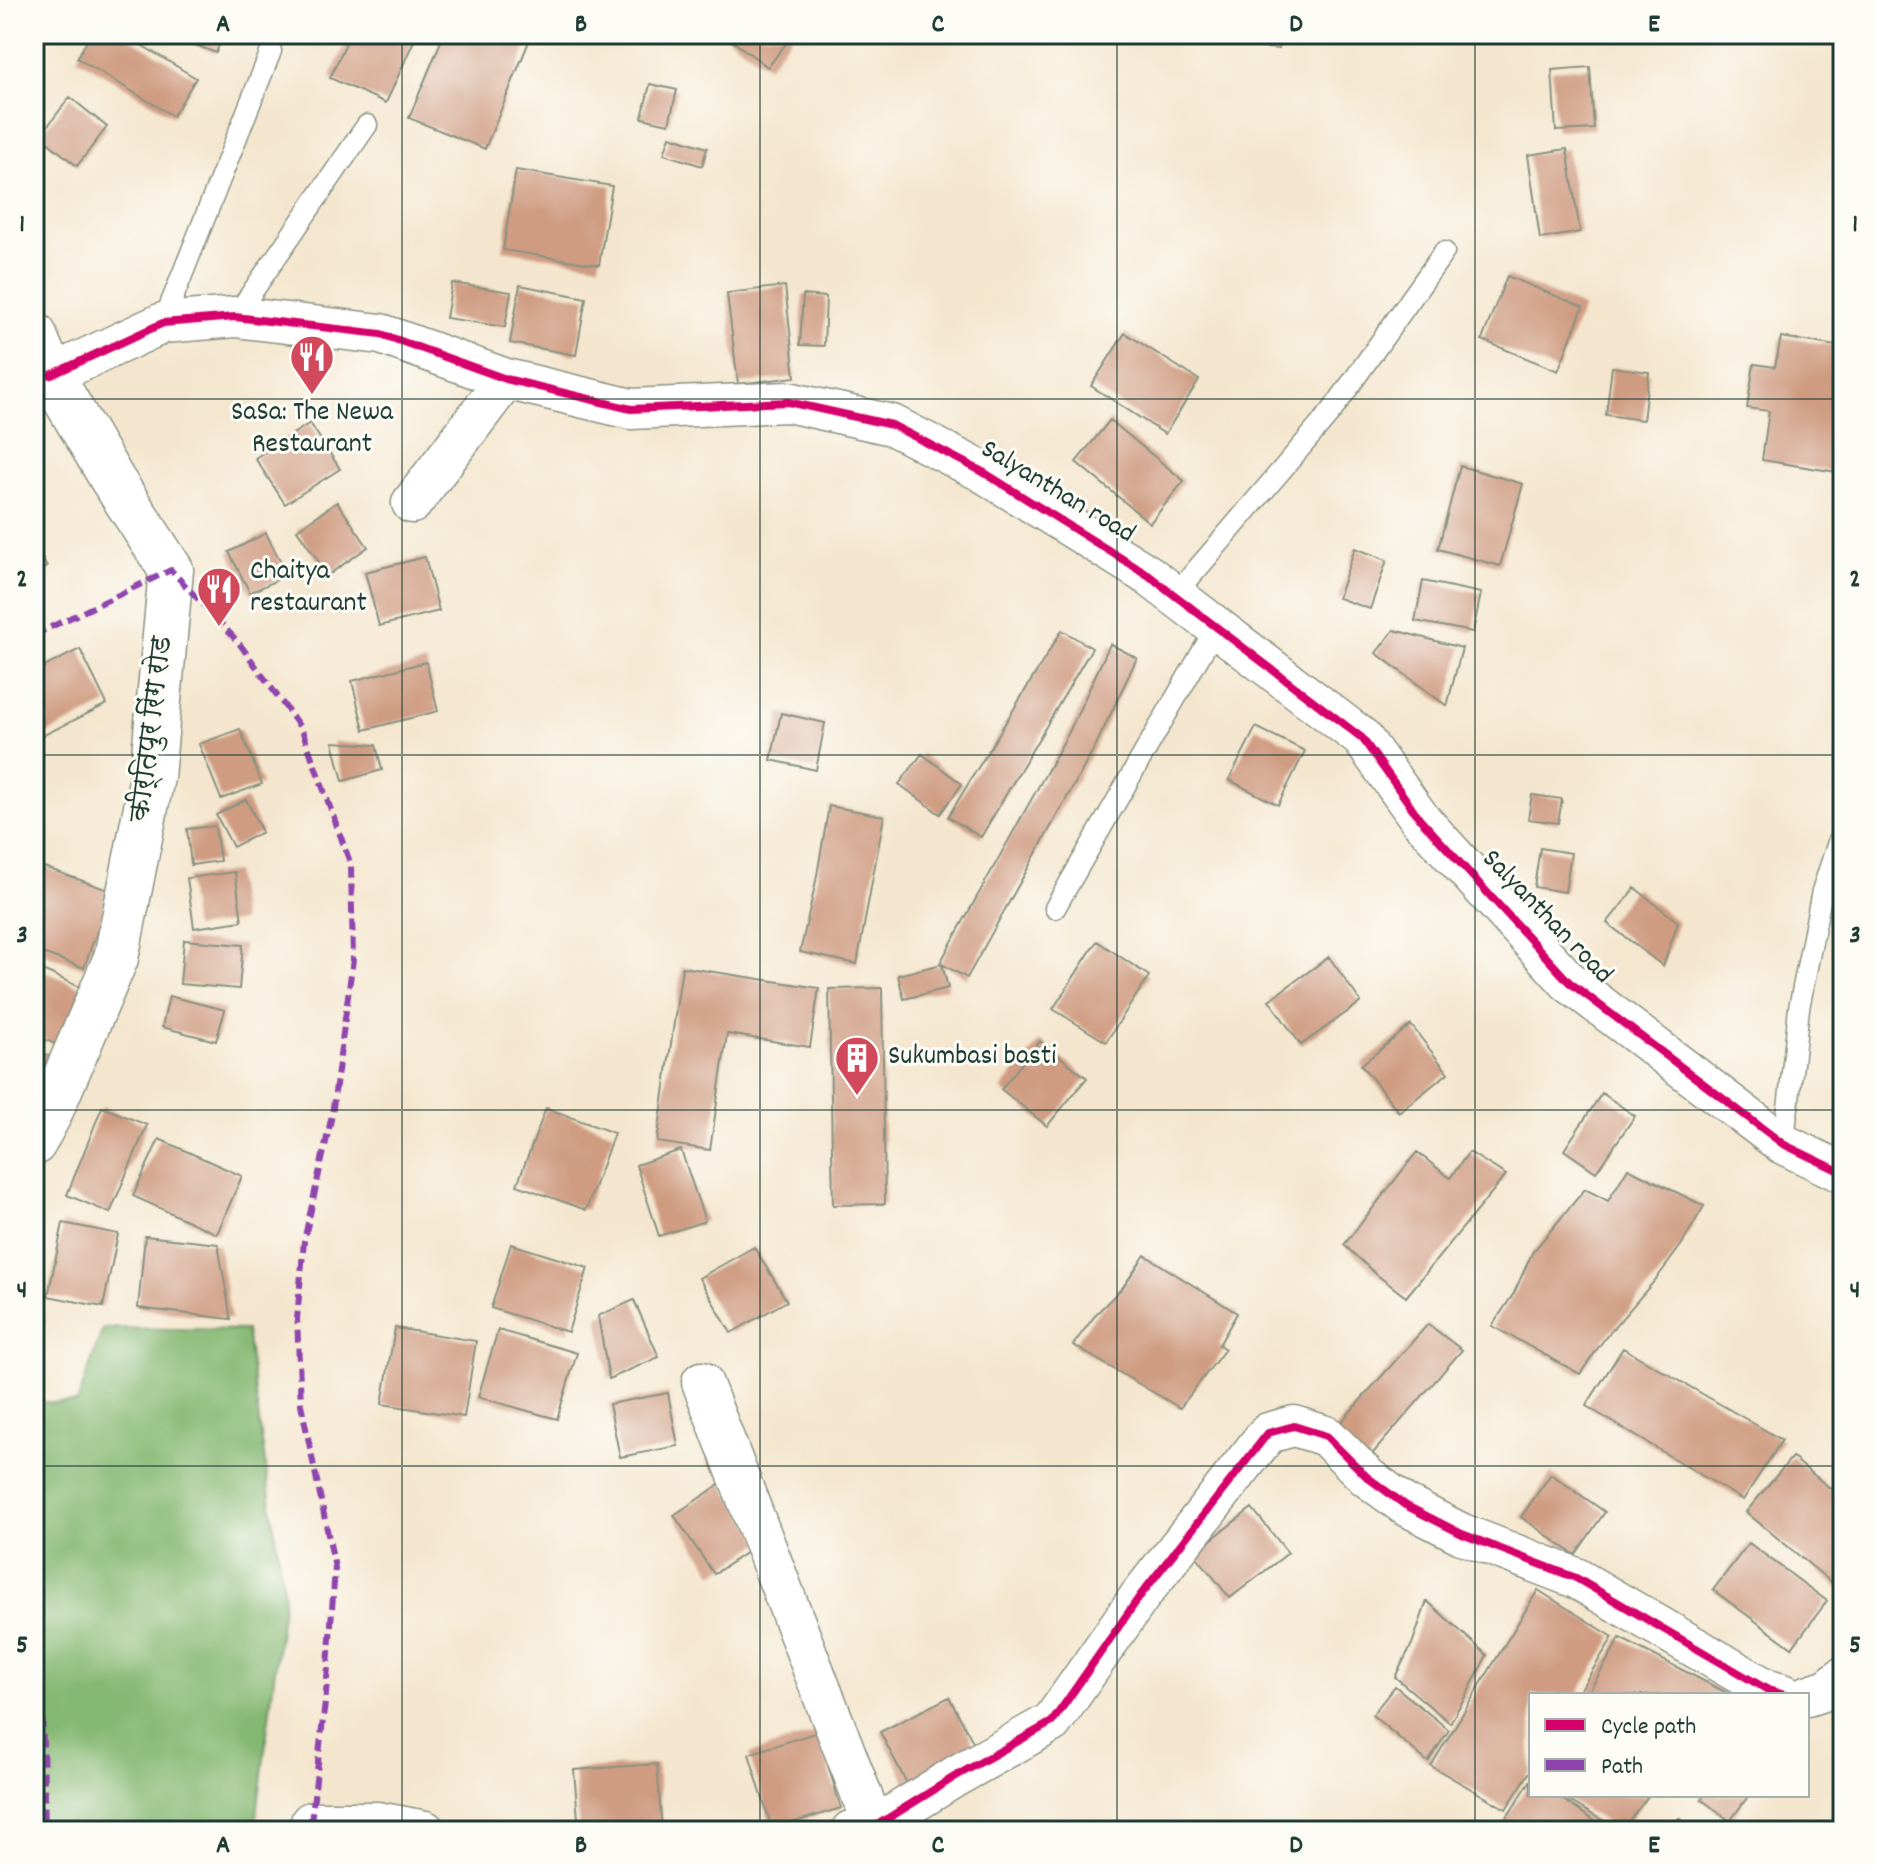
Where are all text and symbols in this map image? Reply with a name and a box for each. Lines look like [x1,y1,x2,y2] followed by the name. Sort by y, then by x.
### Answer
[216,7,230,44] text: A
[575,7,587,44] text: B
[932,7,945,44] text: C
[1289,7,1303,44] text: D
[1648,7,1660,44] text: E
[19,207,25,244] text: 1
[1852,207,1858,244] text: 1
[288,333,336,396] restaurant icon: SaSa: The Newa Restaurant
[231,394,394,466] place label: SaSa: The Newa Restaurant
[972,431,1142,555] street label: Salyanthan road
[250,553,367,625] place label: Chaitya restaurant
[16,562,28,599] text: 2
[1849,562,1861,599] text: 2
[195,565,243,628] restaurant icon: Chaitya restaurant
[121,633,184,825] street label: कीर्तिपुर रिंग रोड
[1471,841,1621,995] street label: Salyanthan road
[16,918,28,955] text: 3
[1849,918,1861,955] text: 3
[833,1034,881,1097] building icon: Sukumbasi basti
[888,1038,1056,1078] place label: Sukumbasi basti
[17,1273,27,1310] text: 4
[1850,1273,1860,1310] text: 4
[16,1628,28,1665] text: 5
[1849,1628,1861,1665] text: 5
[1529,1693,1809,1797] legend
[1601,1711,1696,1745] text: Cycle path
[1601,1751,1643,1785] text: Path
[216,1828,230,1865] text: A
[575,1828,587,1865] text: B
[932,1828,945,1865] text: C
[1289,1828,1303,1865] text: D
[1648,1828,1660,1865] text: E

